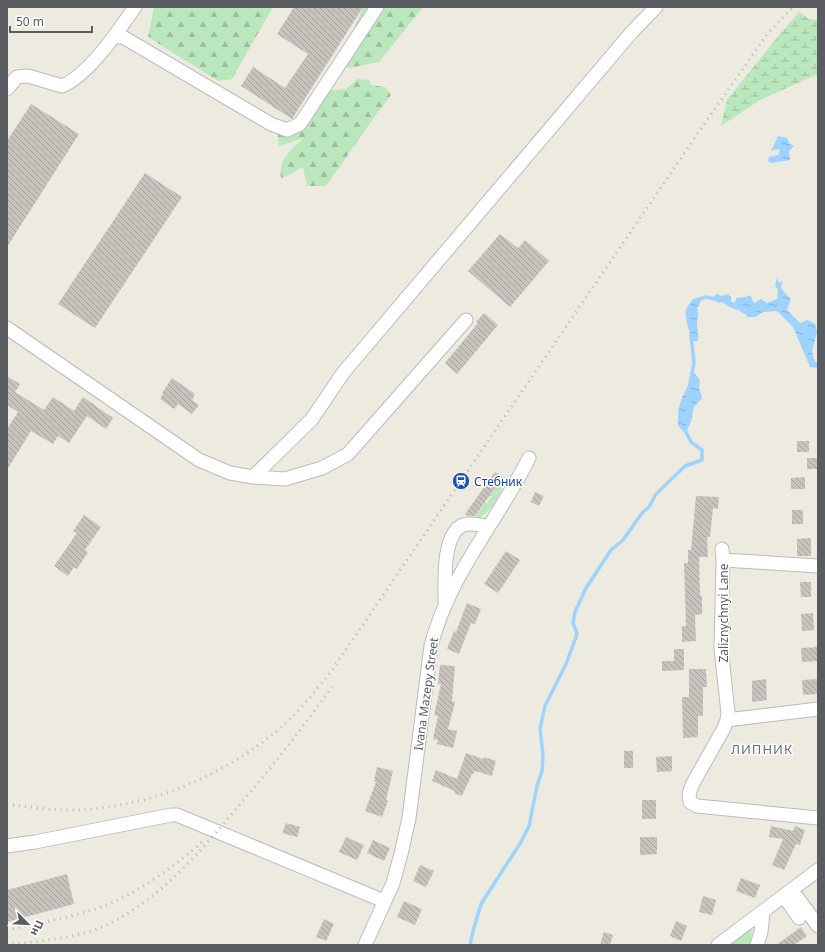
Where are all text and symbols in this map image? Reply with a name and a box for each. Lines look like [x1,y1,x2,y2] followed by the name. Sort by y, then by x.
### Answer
[10,8,92,34] scale bar
[16,13,44,30] text: 50 m
[451,471,471,491] station icon: Стебник
[474,473,523,490] place label: Стебник
[715,563,732,663] street label: Zaliznychnyi Lane
[410,636,442,752] street label: Ivana Mazepy Street
[731,740,793,758] district label: ЛИПНИК
[8,904,48,944] north arrow
[28,918,48,938] text: Пн

